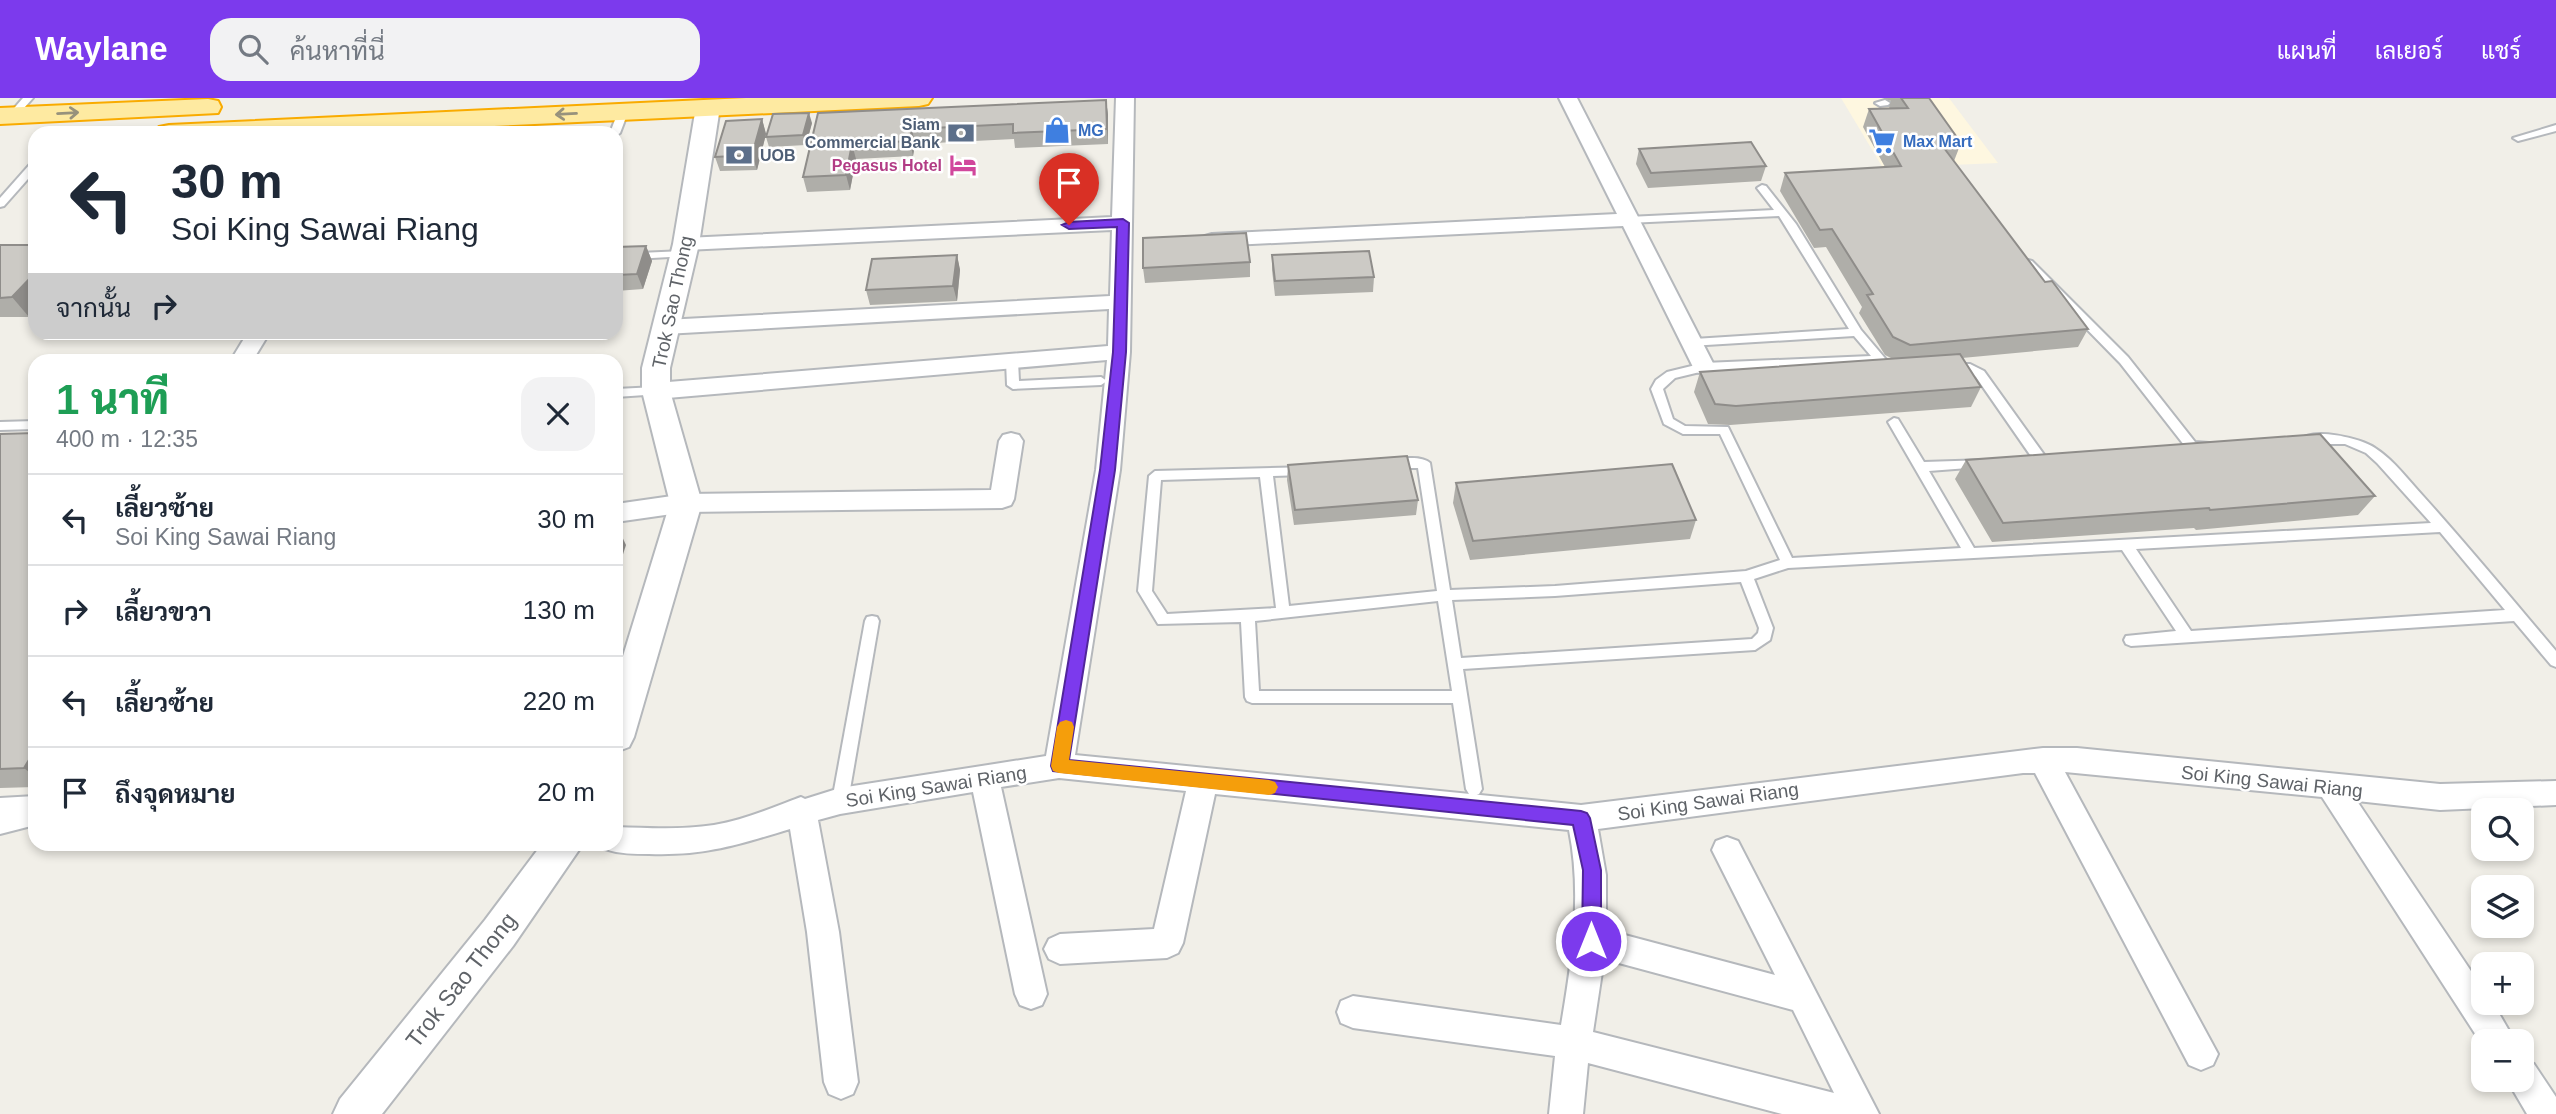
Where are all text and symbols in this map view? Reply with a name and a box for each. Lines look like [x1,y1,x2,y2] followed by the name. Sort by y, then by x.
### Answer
[210,18,700,81] search box
[35,30,168,67] text: Waylane
[234,30,272,68] icon: search
[290,36,385,66] text: ค้นหาที่นี่
[2277,37,2337,64] text: แผนที่
[2375,37,2443,64] text: เลเยอร์
[2481,37,2521,64] text: แชร์
[56,107,79,120] one-way arrow
[555,108,578,121] one-way arrow
[1042,115,1072,145] shop icon: MG
[805,116,940,151] place label: Siam Commercial Bank
[946,118,976,148] bank icon: Siam Commercial Bank
[1078,122,1104,139] place label: MG
[1867,126,1897,156] supermarket icon: Max Mart
[1903,133,1973,150] place label: Max Mart
[724,140,754,170] bank icon: UOB
[760,147,796,164] place label: UOB
[948,150,978,180] hotel icon: Pegasus Hotel
[1039,153,1099,225] pin
[56,154,147,245] icon: left
[171,154,283,208] text: 30 m
[832,157,942,174] place label: Pegasus Hotel
[1050,164,1088,202] icon: arrive
[171,211,479,247] text: Soi King Sawai Riang
[648,234,697,370] street label: Trok Sao Thong
[145,287,183,325] icon: right
[56,293,131,323] text: จากนั้น
[56,376,169,423] text: 1 นาที
[521,377,595,451] button: close
[56,426,198,452] text: 400 m · 12:35
[115,493,214,523] text: เลี้ยวซ้าย
[56,501,94,539] icon: left
[537,504,595,534] text: 30 m
[115,524,336,550] text: Soi King Sawai Riang
[56,592,94,630] icon: right
[523,595,595,625] text: 130 m
[115,597,212,627] text: เลี้ยวขวา
[56,683,94,721] icon: left
[523,686,595,716] text: 220 m
[115,688,214,718] text: เลี้ยวซ้าย
[844,762,1028,811] street label: Soi King Sawai Riang
[2180,762,2364,801] street label: Soi King Sawai Riang
[56,774,94,812] icon: arrive
[537,777,595,807] text: 20 m
[1616,778,1800,825] street label: Soi King Sawai Riang
[115,779,236,809] text: ถึงจุดหมาย
[2471,798,2534,1092] map controls
[2471,798,2534,861] button: search
[2471,875,2534,938] button: layers
[1554,904,1628,978] position arrow
[400,908,522,1052] street label: Trok Sao Thong
[2471,952,2534,1015] button: +
[2471,1029,2534,1092] button: −

